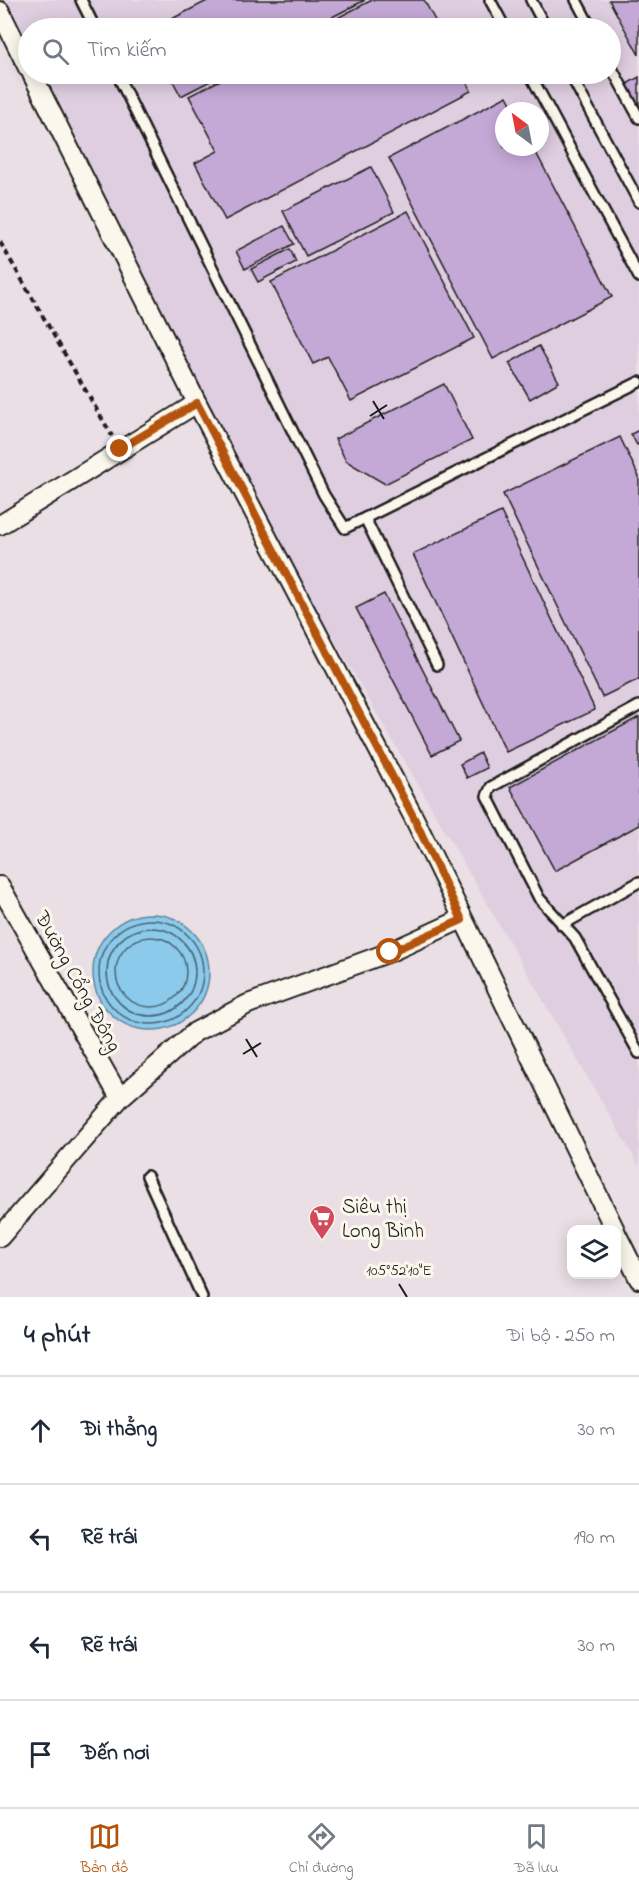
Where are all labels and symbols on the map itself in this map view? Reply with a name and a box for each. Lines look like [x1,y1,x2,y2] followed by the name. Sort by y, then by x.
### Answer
[495,102,549,156] north arrow
[106,435,132,461] route end
[24,905,128,1059] street label: Đường Cổng Đông
[376,938,402,964] route start
[342,1193,424,1249] place label: Siêu thị Long Bình
[307,1203,337,1241] supermarket icon: Siêu thị Long Bình
[366,1260,432,1282] text: 105°52'10"E

